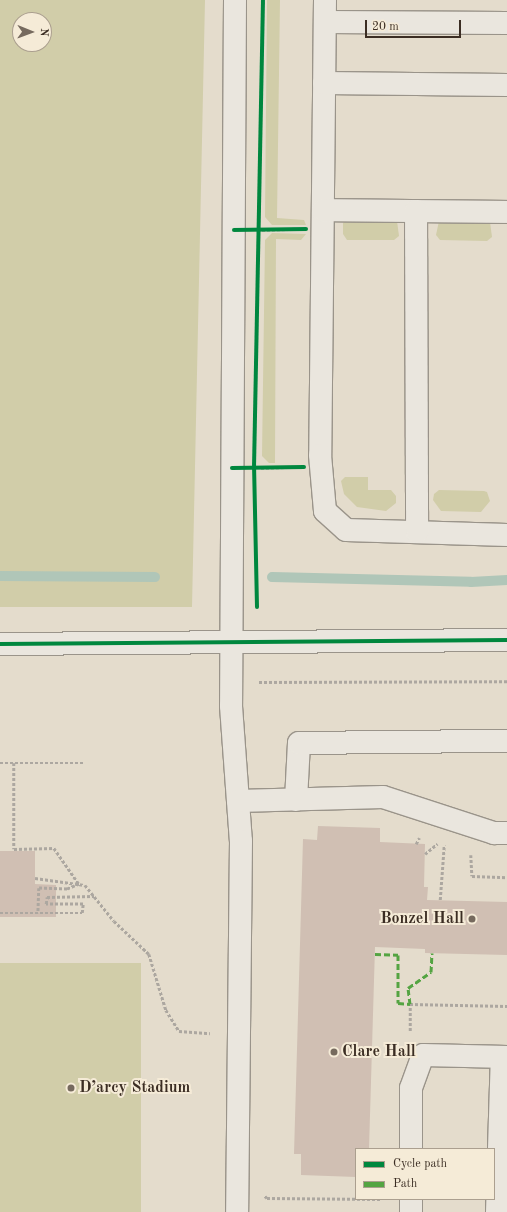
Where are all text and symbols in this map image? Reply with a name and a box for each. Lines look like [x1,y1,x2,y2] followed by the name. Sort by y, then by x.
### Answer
[12,12,52,52] north arrow
[367,12,463,38] scale bar
[372,21,399,33] text: 20 m
[38,28,49,36] text: N
[380,909,464,929] place label: Bonzel Hall
[467,914,477,924] marker: Bonzel Hall
[342,1042,416,1062] place label: Clare Hall
[329,1047,339,1057] marker: Clare Hall
[79,1078,190,1098] place label: D’arcy Stadium
[66,1083,76,1093] marker: D’arcy Stadium
[355,1148,495,1200] legend
[393,1158,447,1170] text: Cycle path
[393,1178,417,1190] text: Path

